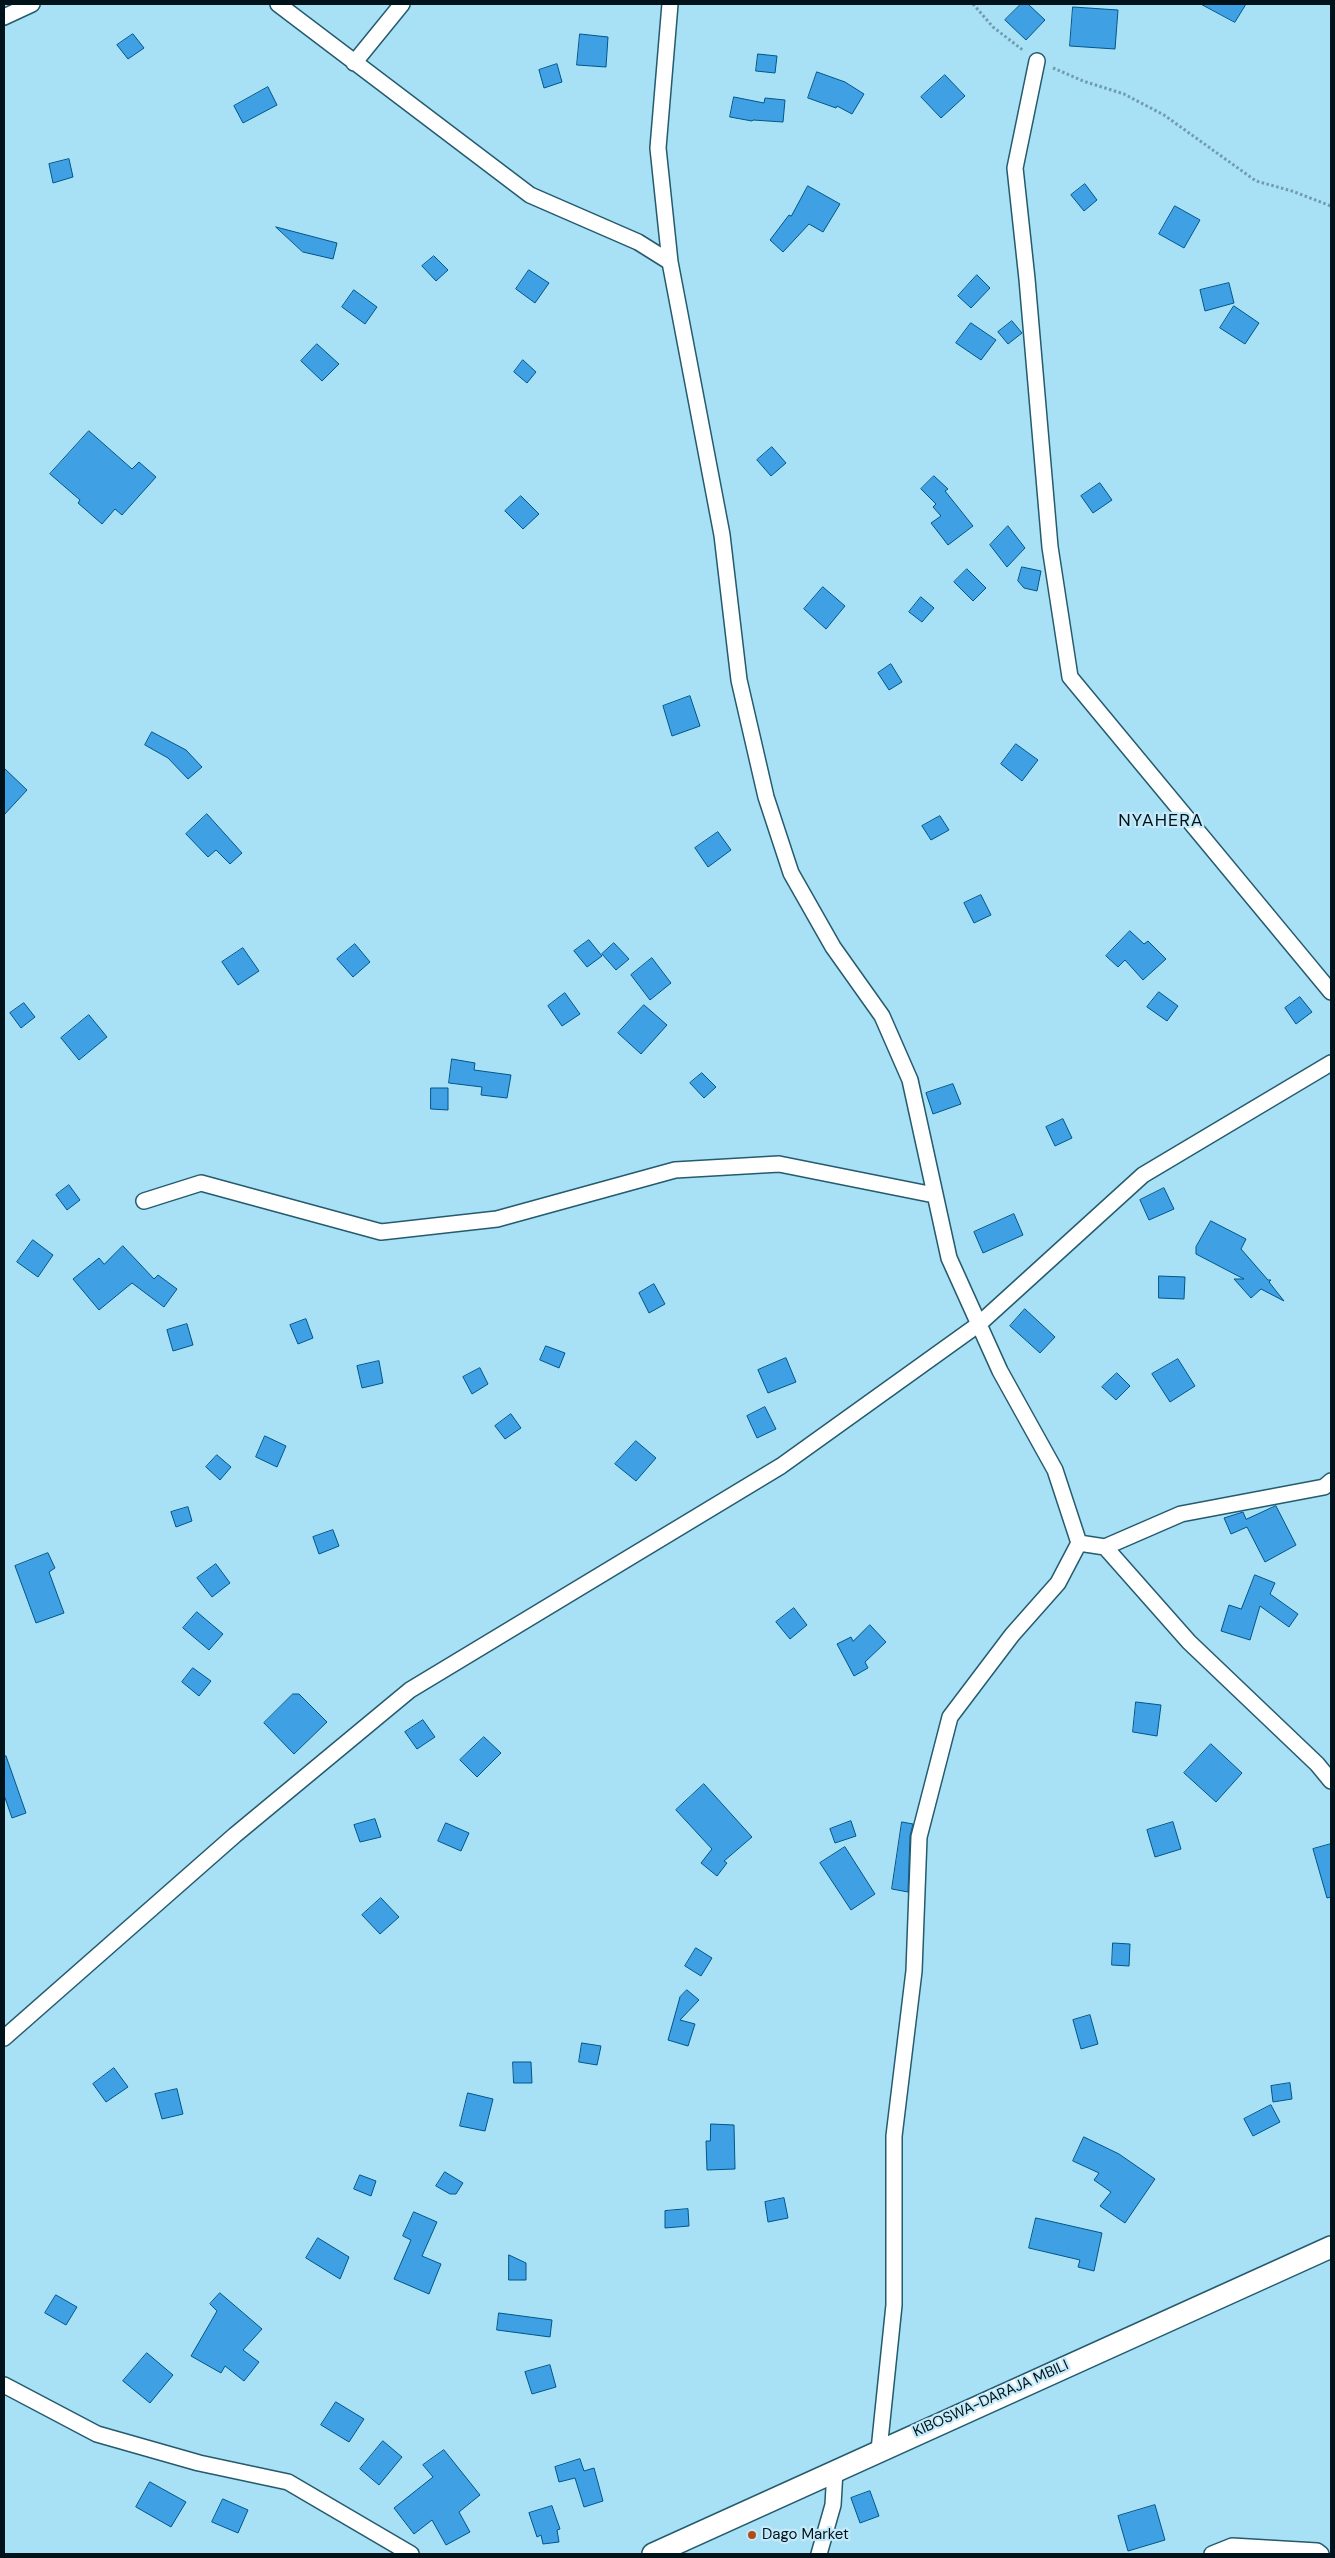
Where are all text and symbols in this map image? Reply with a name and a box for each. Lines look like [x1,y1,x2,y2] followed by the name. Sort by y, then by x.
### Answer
[1117,810,1205,832] district label: NYAHERA
[910,2357,1072,2441] street label: KIBOSWA-DARAJA MBILI
[762,2526,849,2544] place label: Dago Market
[746,2529,758,2541] marker: Dago Market

